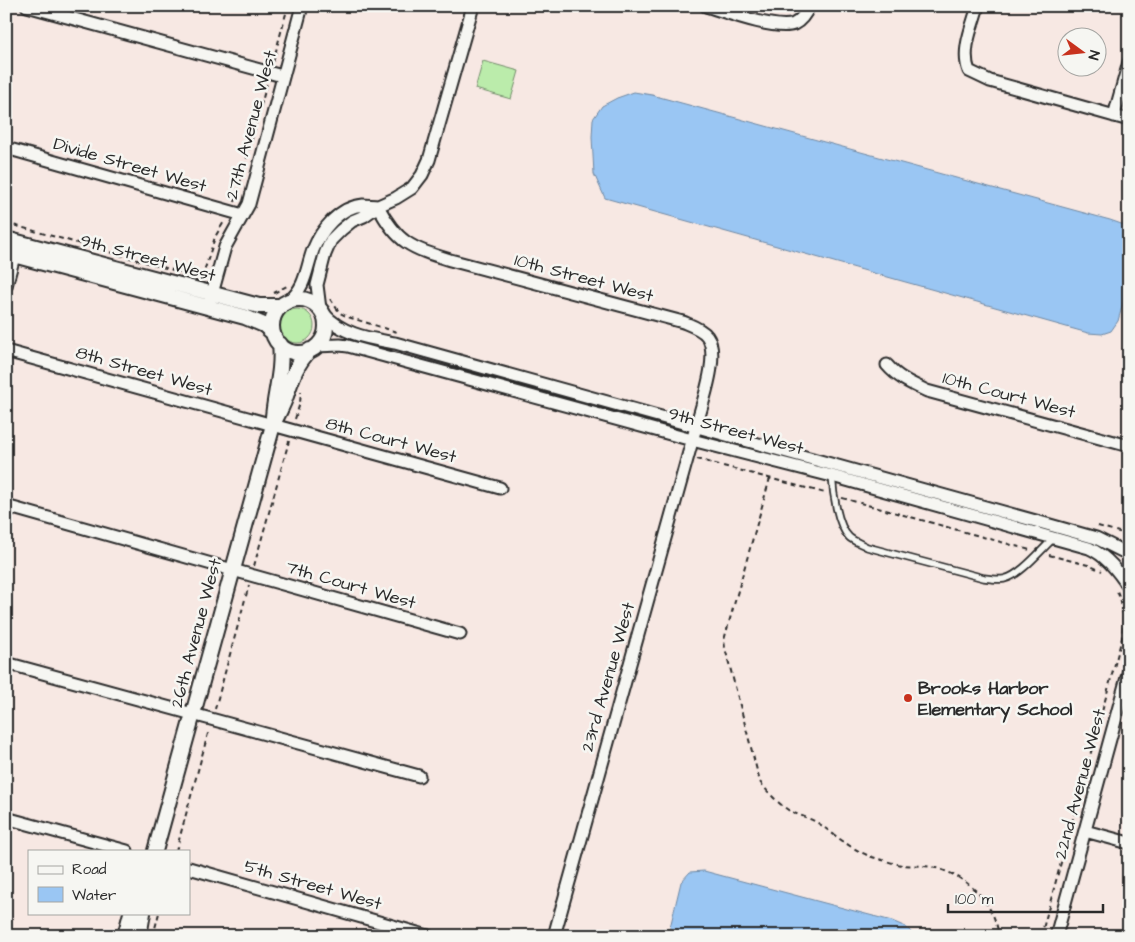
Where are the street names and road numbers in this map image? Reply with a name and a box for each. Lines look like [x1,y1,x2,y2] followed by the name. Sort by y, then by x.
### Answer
[219,47,283,202] street label: 27th Avenue West
[50,131,210,199] street label: Divide Street West
[77,228,219,288] street label: 9th Street West
[512,247,657,309] street label: 10th Street West
[73,340,216,403] street label: 8th Street West
[940,365,1079,425] street label: 10th Court West
[665,401,807,461] street label: 9th Street West
[323,411,460,470] street label: 8th Court West
[164,555,228,710] street label: 26th Avenue West
[283,555,419,616] street label: 7th Court West
[575,599,642,755] street label: 23rd Avenue West
[1048,705,1112,862] street label: 22nd Avenue West
[241,853,385,917] street label: 5th Street West

